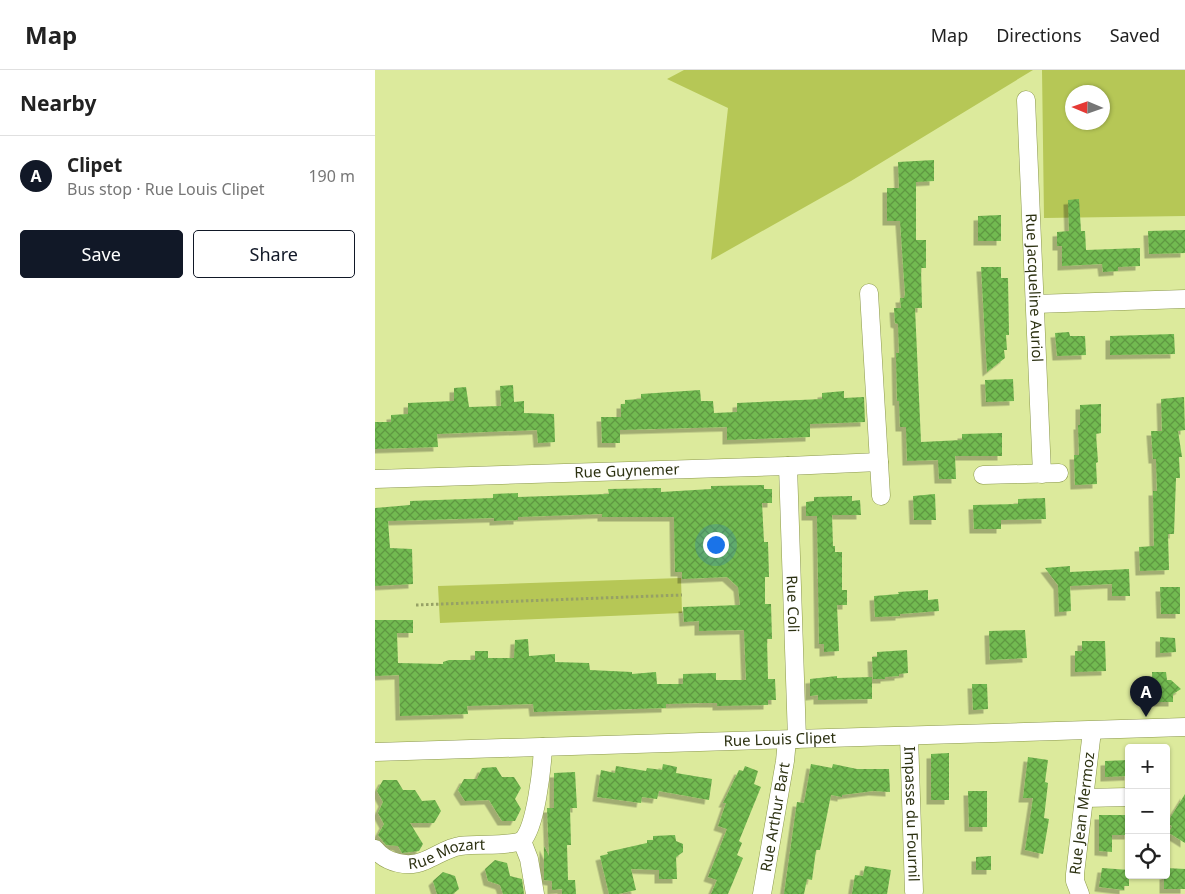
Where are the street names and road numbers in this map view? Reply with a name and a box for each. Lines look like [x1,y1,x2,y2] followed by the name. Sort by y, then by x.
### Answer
[1022,213,1048,363] street label: Rue Jacqueline Auriol
[574,458,680,482] street label: Rue Guynemer
[783,575,804,633] street label: Rue Coli
[723,727,837,750] street label: Rue Louis Clipet
[900,746,925,882] street label: Impasse du Fournil
[1064,751,1098,876] street label: Rue Jean Mermoz
[755,760,794,873] street label: Rue Arthur Bart
[407,834,486,873] street label: Rue Mozart

